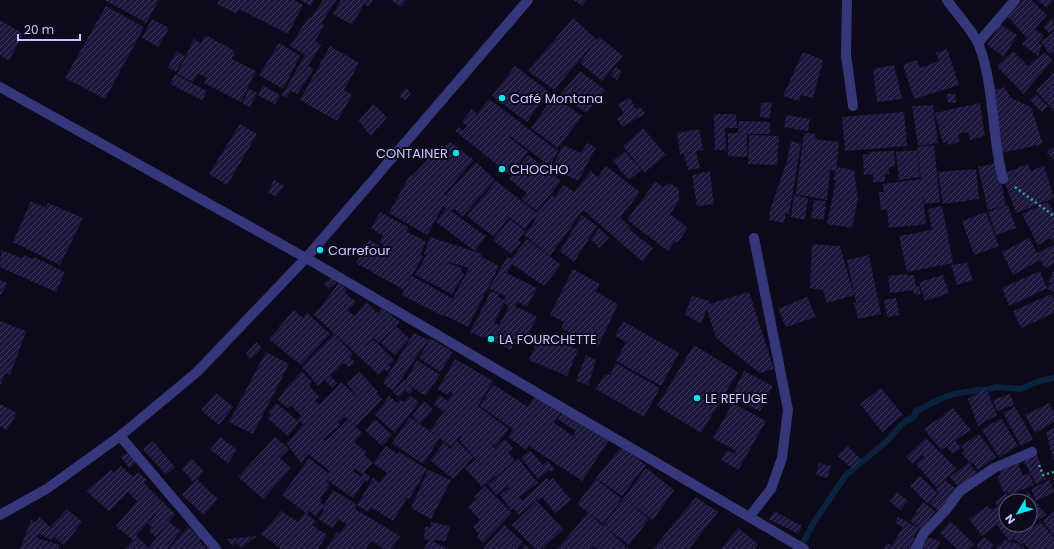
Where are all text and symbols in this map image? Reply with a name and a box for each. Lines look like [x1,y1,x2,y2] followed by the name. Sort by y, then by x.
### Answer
[18,16,80,42] scale bar
[24,21,54,38] text: 20 m
[510,89,603,108] place label: Café Montana
[497,93,507,103] marker: Café Montana
[376,144,448,163] place label: CONTAINER
[451,148,461,158] marker: CONTAINER
[510,160,569,179] place label: CHOCHO
[497,164,507,174] marker: CHOCHO
[328,241,390,260] place label: Carrefour
[315,245,325,255] marker: Carrefour
[499,330,597,349] place label: LA FOURCHETTE
[486,334,496,344] marker: LA FOURCHETTE
[705,389,767,408] place label: LE REFUGE
[692,393,702,403] marker: LE REFUGE
[998,493,1038,533] north arrow
[1001,511,1019,527] text: N

